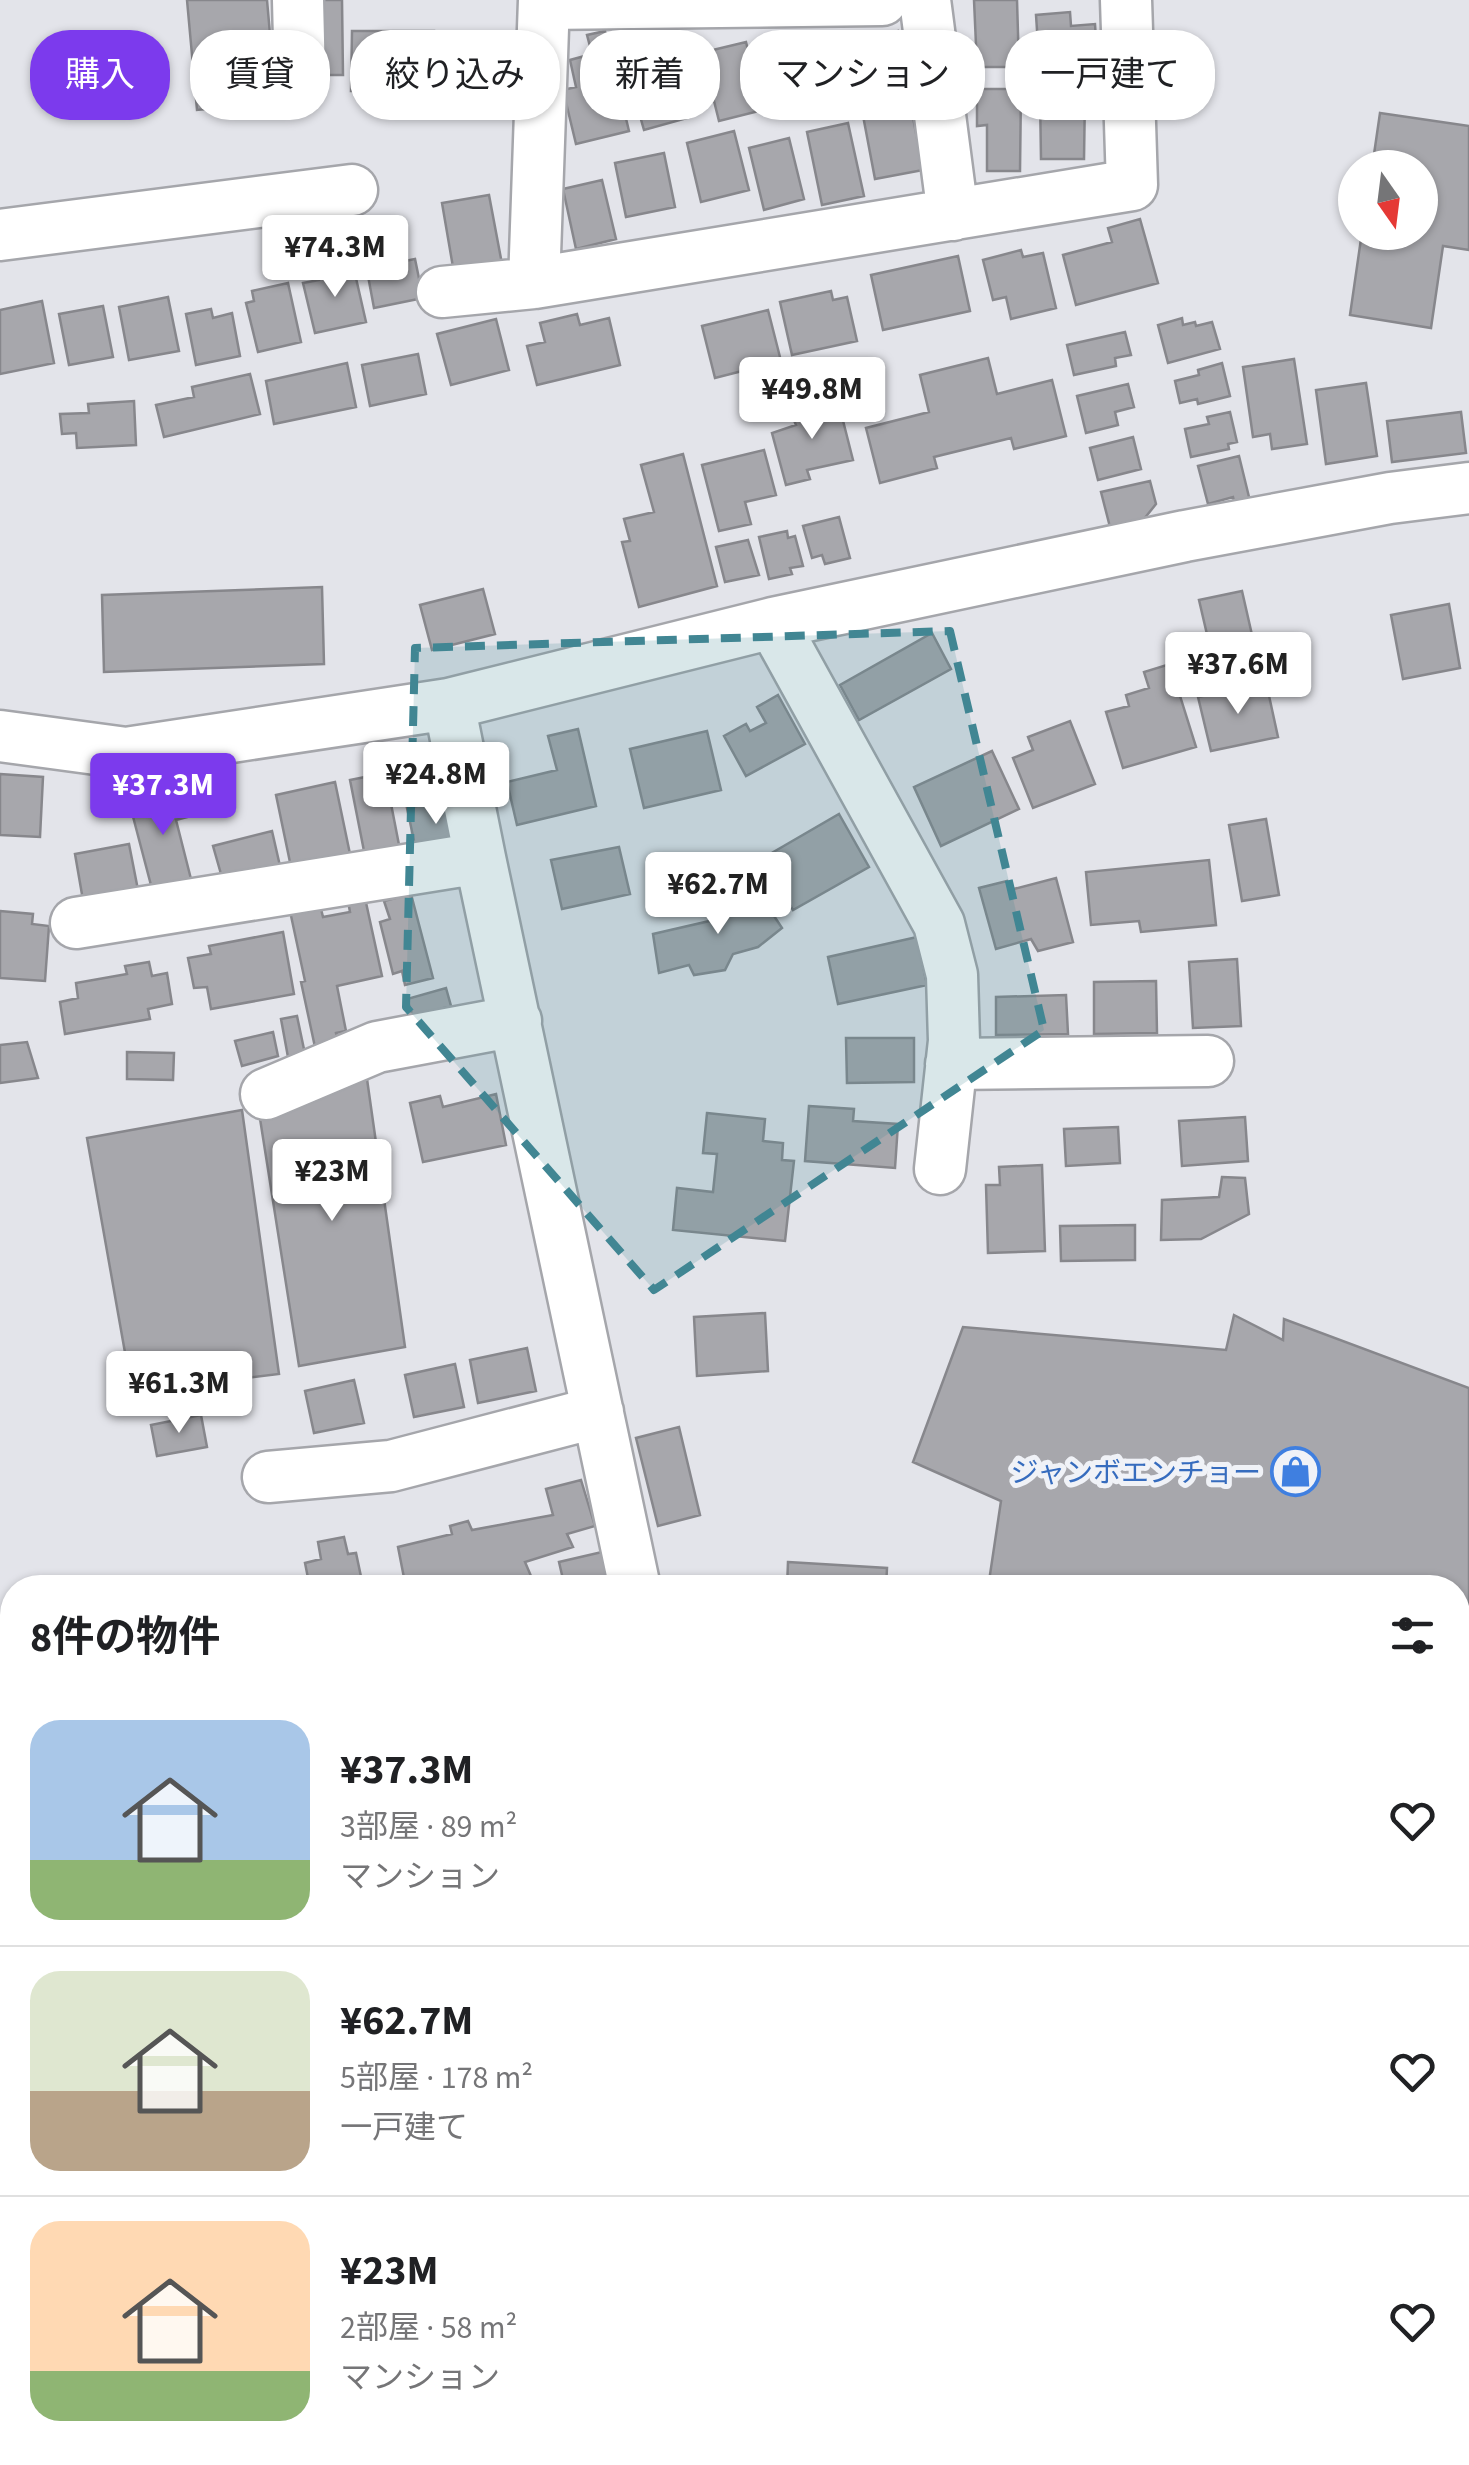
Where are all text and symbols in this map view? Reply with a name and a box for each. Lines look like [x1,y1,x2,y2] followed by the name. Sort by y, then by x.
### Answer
[30,30,170,120] chip: 購入
[190,30,330,120] chip: 賃貸
[350,30,560,120] chip: 絞り込み
[580,30,720,120] chip: 新着
[740,30,985,120] chip: マンション
[1005,30,1215,120] chip: 一戸建て
[1338,150,1438,250] north arrow
[1338,150,1438,250] map controls
[254,215,416,300] pin: ¥74.3M
[284,224,386,270] text: ¥74.3M
[731,357,893,442] pin: ¥49.8M
[761,366,863,412] text: ¥49.8M
[1157,632,1319,717] pin: ¥37.6M
[1187,641,1289,687] text: ¥37.6M
[355,742,517,827] pin: ¥24.8M
[385,751,487,797] text: ¥24.8M
[82,753,244,838] pin: ¥37.3M
[112,762,214,808] text: ¥37.3M
[637,852,799,937] pin: ¥62.7M
[667,861,769,907] text: ¥62.7M
[273,1139,391,1224] pin: ¥23M
[294,1148,370,1194] text: ¥23M
[98,1351,260,1436] pin: ¥61.3M
[128,1360,230,1406] text: ¥61.3M
[1270,1446,1322,1498] shop icon: ジャンボエンチョー
[1010,1453,1261,1493] place label: ジャンボエンチョー
[30,1608,220,1668] text: 8件の物件
[1385,1608,1440,1663] icon: filters
[340,1740,473,1800] text: ¥37.3M
[110,1760,230,1880] icon: home
[1385,1793,1440,1848] icon: heart
[340,1804,517,1850] text: 3部屋 · 89 m²
[340,1854,500,1900] text: マンション
[340,1991,473,2051] text: ¥62.7M
[110,2011,230,2131] icon: home
[1385,2044,1440,2099] icon: heart
[340,2055,533,2101] text: 5部屋 · 178 m²
[340,2105,468,2151] text: 一戸建て
[340,2241,439,2301] text: ¥23M
[110,2261,230,2381] icon: home
[1385,2294,1440,2349] icon: heart
[340,2305,517,2351] text: 2部屋 · 58 m²
[340,2355,500,2401] text: マンション

